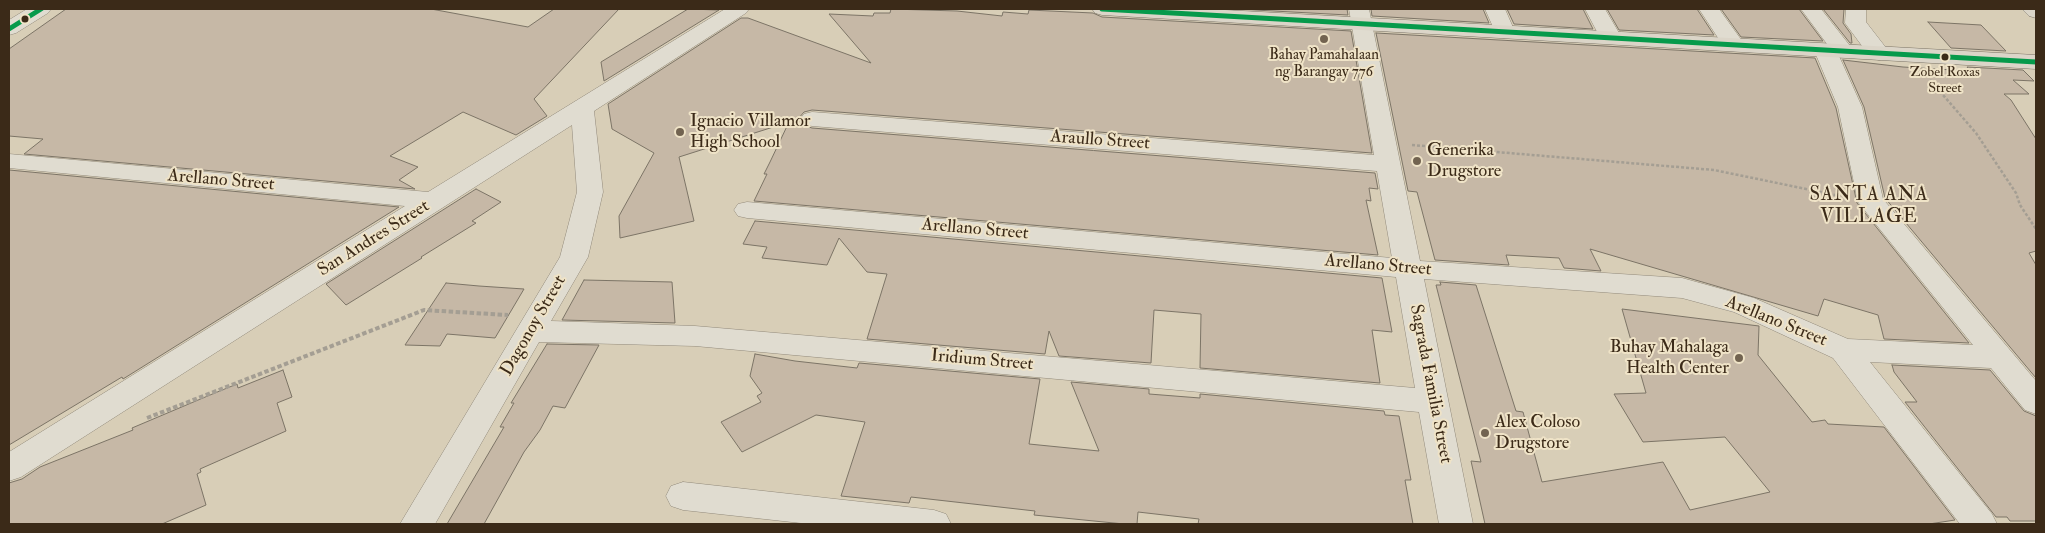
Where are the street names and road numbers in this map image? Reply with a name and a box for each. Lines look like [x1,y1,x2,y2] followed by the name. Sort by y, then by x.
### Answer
[1049,127,1151,155] street label: Araullo Street
[167,166,275,196] street label: Arellano Street
[314,196,434,282] street label: San Andres Street
[921,215,1029,245] street label: Arellano Street
[1324,251,1432,281] street label: Arellano Street
[497,272,571,380] street label: Dagonoy Street
[1722,292,1830,352] street label: Arellano Street
[1404,303,1456,465] street label: Sagrada Familia Street
[930,346,1034,376] street label: Iridium Street

